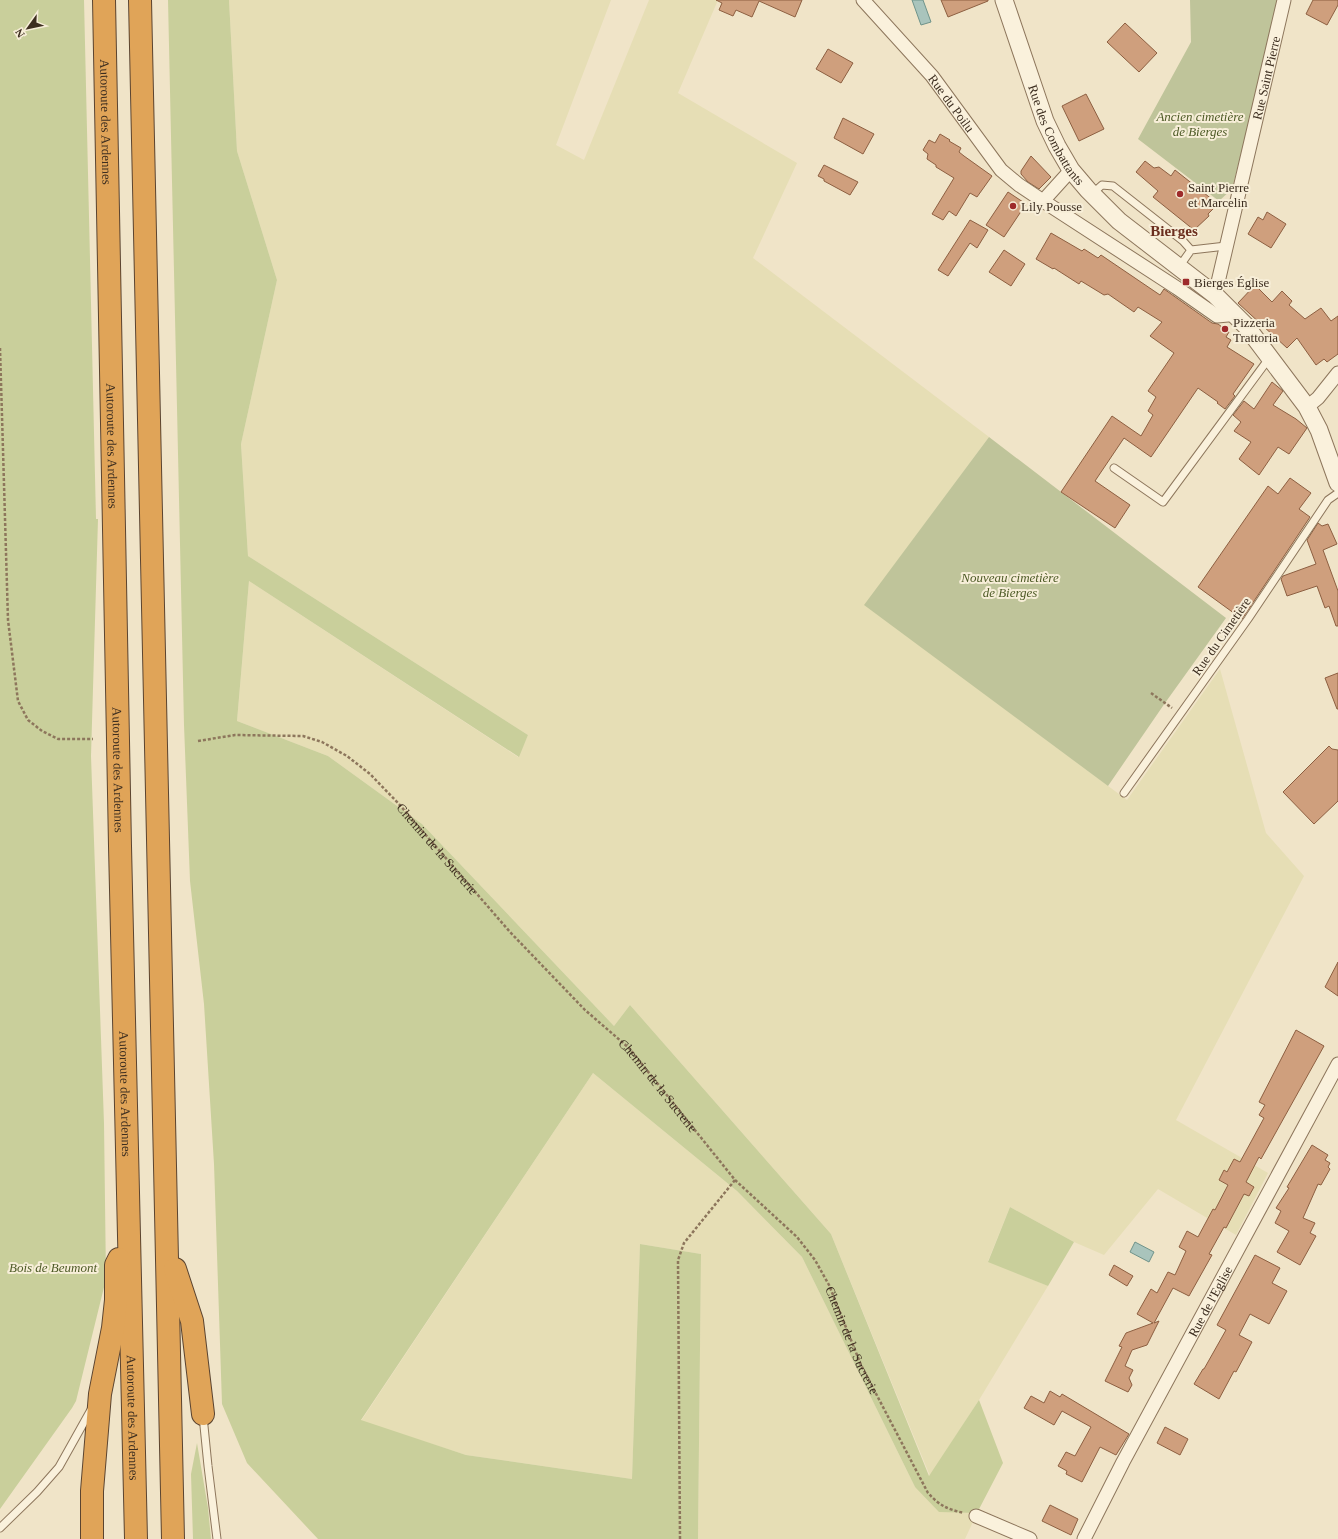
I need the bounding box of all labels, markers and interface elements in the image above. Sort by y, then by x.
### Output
north arrow [8,8,48,48]
text: N [12,27,27,40]
street label: Rue Saint Pierre [1249,35,1283,121]
street label: Autoroute des Ardennes [97,59,114,185]
street label: Rue du Poilu [925,71,978,135]
street label: Rue des Combattants [1025,83,1087,188]
park label: Ancien cimetière de Bierges [1155,109,1244,139]
place label: Saint Pierre et Marcelin [1188,180,1249,210]
marker: Saint Pierre et Marcelin [1175,189,1185,199]
place label: Lily Pousse [1021,199,1082,214]
marker: Lily Pousse [1008,201,1018,211]
district label: Bierges [1150,223,1198,239]
place label: Bierges Église [1194,275,1269,290]
marker: Bierges Église [1181,277,1191,287]
place label: Pizzeria Trattoria [1233,315,1278,345]
marker: Pizzeria Trattoria [1220,324,1230,334]
street label: Autoroute des Ardennes [103,383,121,509]
park label: Nouveau cimetière de Bierges [960,570,1059,600]
street label: Rue du Cimetière [1189,594,1254,678]
street label: Autoroute des Ardennes [109,707,127,833]
street label: Chemin de la Sucrerie [394,800,481,898]
street label: Autoroute des Ardennes [116,1031,134,1157]
street label: Chemin de la Sucrerie [616,1036,700,1135]
park label: Bois de Beumont [9,1260,97,1275]
street label: Rue de l'Eglise [1185,1263,1236,1339]
street label: Chemin de la Sucrerie [822,1284,882,1397]
street label: Autoroute des Ardennes [124,1355,142,1481]

